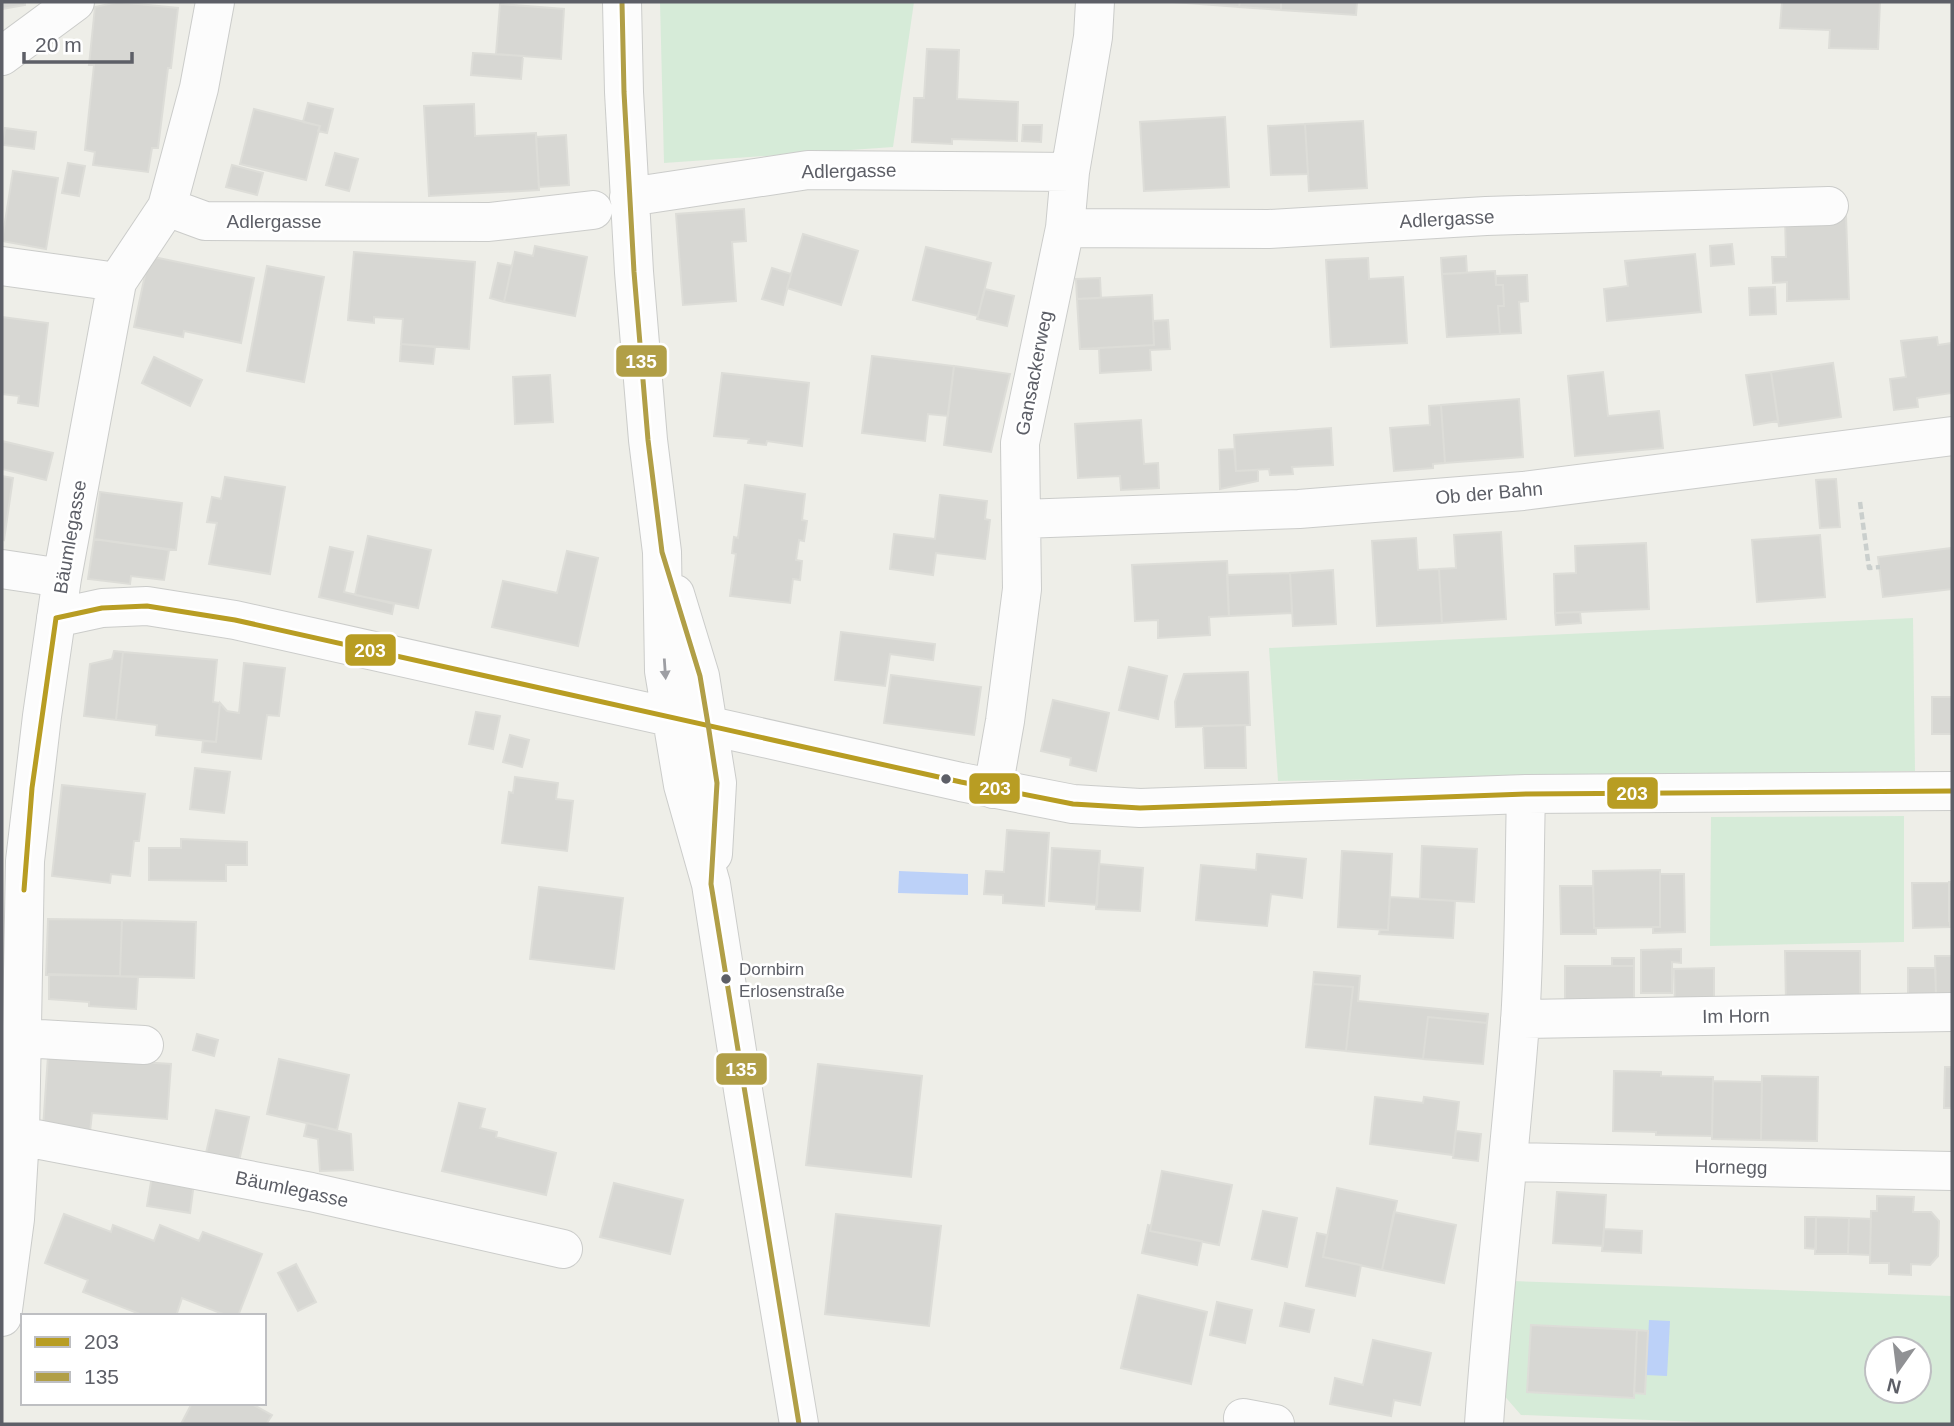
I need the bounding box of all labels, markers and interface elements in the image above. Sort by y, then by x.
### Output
scale bar [24,21,133,65]
text: 20 m [35,33,82,56]
street label: Adlergasse [801,160,897,182]
street label: Adlergasse [1399,206,1495,232]
street label: Adlergasse [226,211,322,232]
street label: Gansackerweg [1012,309,1056,437]
line badge: 135 [615,344,668,378]
text: 135 [625,351,657,372]
street label: Bäumlegasse [50,478,90,596]
street label: Ob der Bahn [1434,478,1544,508]
line badge: 203 [344,633,397,667]
text: 203 [354,640,386,661]
one-way arrow [660,658,671,680]
unlabelled marker [939,772,953,786]
line badge: 203 [968,772,1021,805]
line badge: 203 [1606,776,1659,810]
text: 203 [979,778,1011,799]
text: 203 [1616,783,1648,804]
place label: Dornbirn Erlosenstraße [739,960,845,1001]
marker: Dornbirn Erlosenstraße [719,972,733,986]
street label: Im Horn [1702,1005,1770,1027]
line badge: 135 [715,1052,768,1086]
text: 135 [725,1059,757,1080]
street label: Hornegg [1694,1156,1768,1178]
street label: Bäumlegasse [234,1167,350,1211]
legend [21,1314,266,1405]
text: 203 [84,1330,119,1353]
north arrow [1863,1335,1933,1405]
text: 135 [84,1365,119,1388]
text: N [1885,1374,1903,1398]

